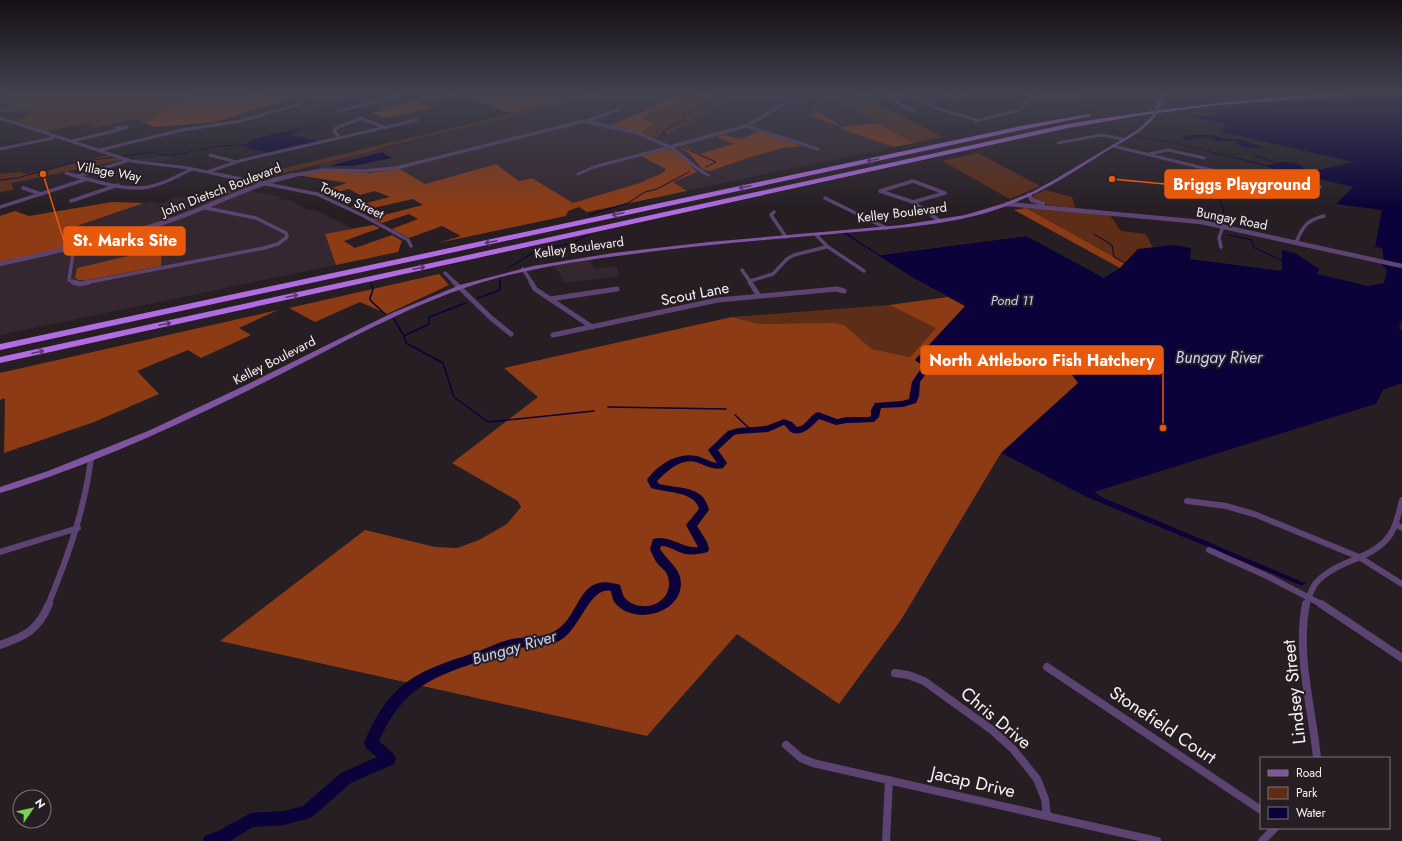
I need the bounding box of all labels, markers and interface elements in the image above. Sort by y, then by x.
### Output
street label: Village Way [75,156,143,187]
one-way arrow [866,156,879,164]
street label: John Dietsch Boulevard [157,158,284,222]
callout: Briggs Playground [1165,170,1319,198]
text: Briggs Playground [1173,173,1311,196]
street label: Towne Street [317,177,388,224]
one-way arrow [739,183,752,191]
street label: Kelley Boulevard [856,198,948,227]
street label: Bungay Road [1195,202,1269,235]
one-way arrow [612,211,625,219]
callout: St. Marks Site [64,227,185,255]
text: St. Marks Site [73,229,177,252]
street label: Kelley Boulevard [533,232,625,263]
one-way arrow [485,238,498,246]
one-way arrow [412,264,425,272]
street label: Scout Lane [659,277,731,311]
water label: Pond 11 [991,291,1034,310]
one-way arrow [285,292,298,300]
one-way arrow [158,320,171,328]
street label: Kelley Boulevard [230,331,319,389]
callout: North Attleboro Fish Hatchery [921,346,1163,374]
water label: Bungay River [1176,346,1264,369]
one-way arrow [31,348,44,356]
text: North Attleboro Fish Hatchery [929,349,1155,372]
water label: Bungay River [469,624,561,671]
street label: Lindsey Street [1276,638,1312,746]
street label: Stonefield Court [1104,680,1222,771]
street label: Chris Drive [955,681,1037,755]
legend [1260,757,1390,829]
street label: Jacap Drive [926,759,1018,804]
text: Road [1296,764,1322,782]
text: Park [1296,784,1318,802]
north arrow [12,789,52,829]
text: N [31,795,49,812]
text: Water [1296,804,1327,822]

